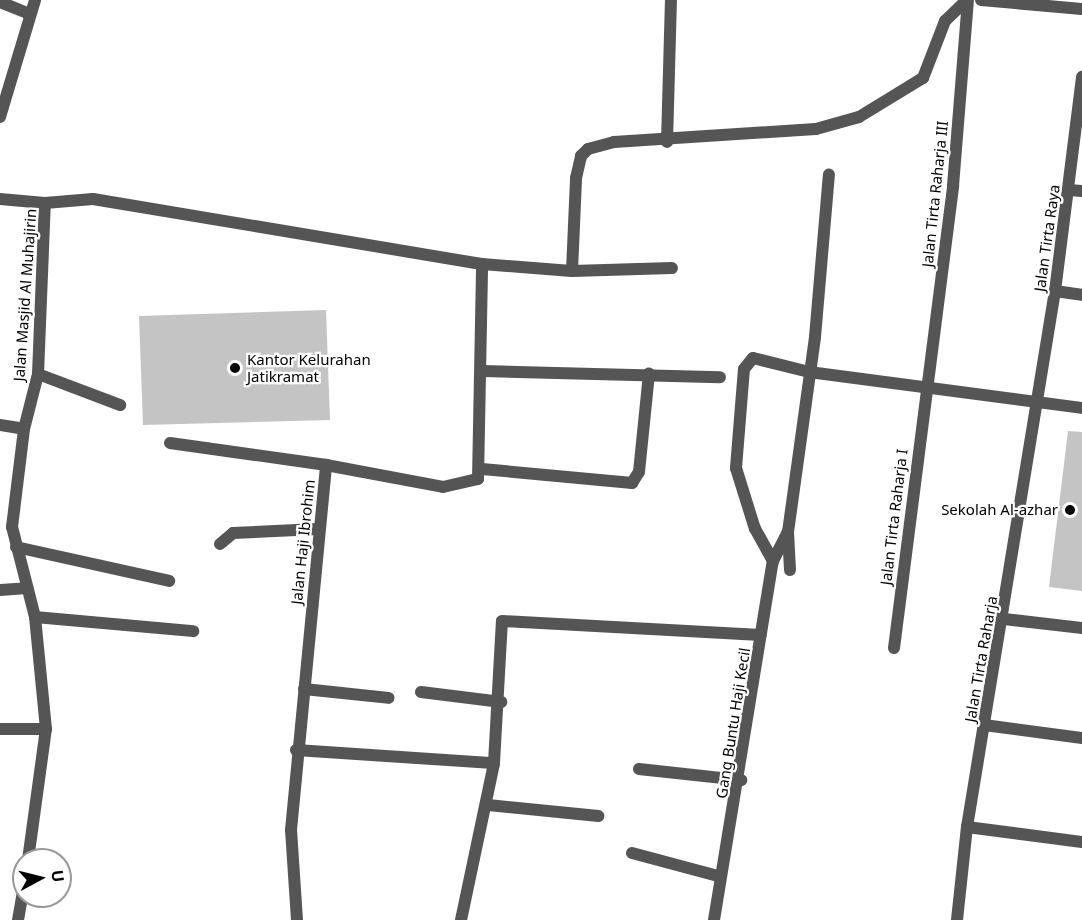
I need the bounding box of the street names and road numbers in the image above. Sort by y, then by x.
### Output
street label: Jalan Tirta Raharja III [918,120,952,268]
street label: Jalan Tirta Raya [1031,183,1063,293]
street label: Jalan Masjid Al Muhajirin [10,208,40,382]
street label: Jalan Tirta Raharja I [877,448,911,586]
street label: Jalan Haji Ibrohim [287,479,319,605]
street label: Jalan Tirta Raharja [961,594,1001,724]
street label: Gang Buntu Haji Kecil [712,646,754,800]

